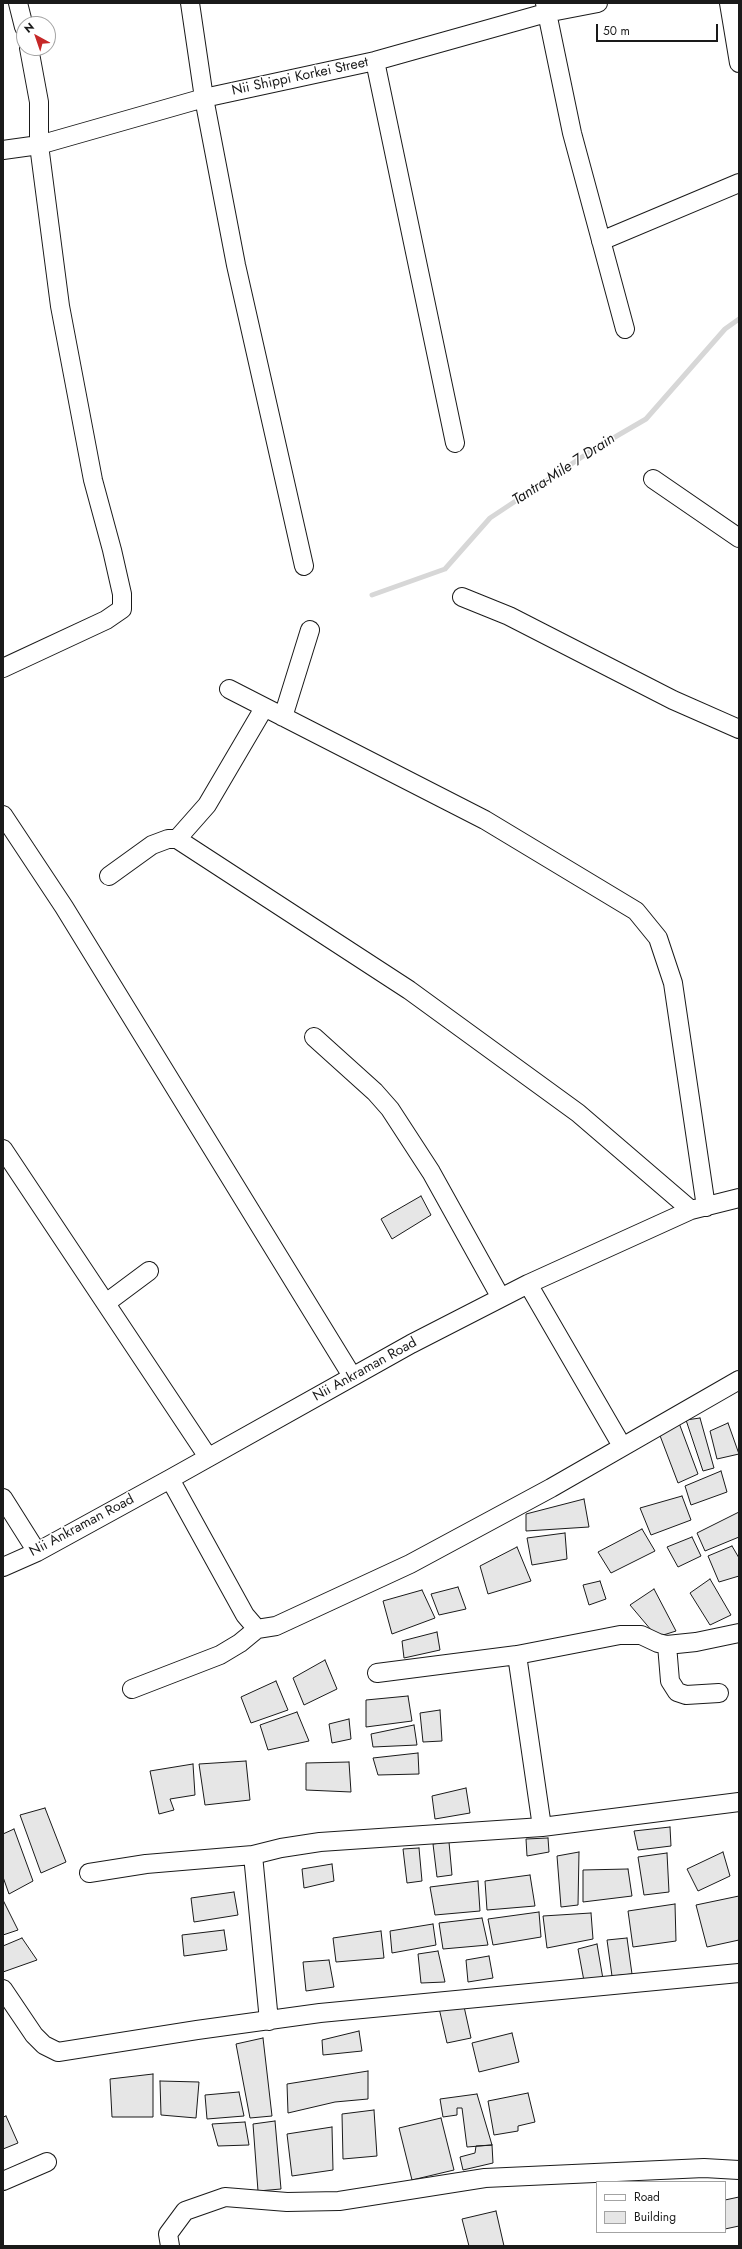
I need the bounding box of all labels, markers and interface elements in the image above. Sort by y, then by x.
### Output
north arrow [16,16,56,56]
scale bar [598,16,720,42]
text: N [20,19,37,37]
text: 50 m [603,22,630,40]
street label: Nii Shippi Korkei Street [230,54,370,100]
water label: Tantra-Mile 7 Drain [509,430,619,510]
street label: Nii Ankraman Road [310,1335,420,1405]
street label: Nii Ankraman Road [27,1491,137,1561]
legend [596,2181,726,2233]
text: Road [634,2188,660,2206]
text: Building [634,2208,676,2226]

